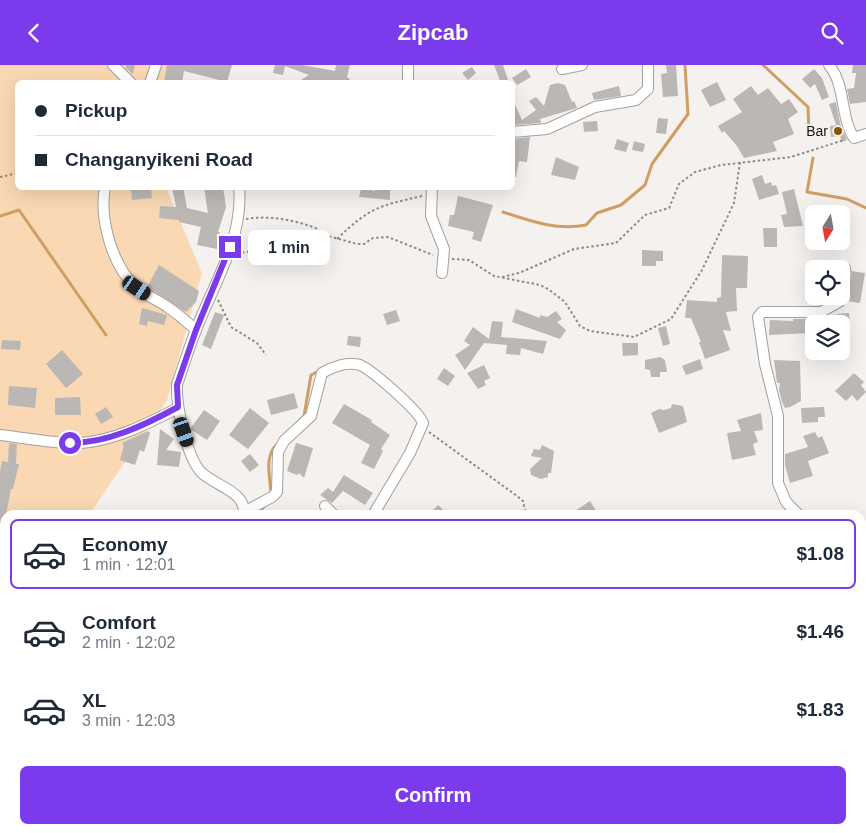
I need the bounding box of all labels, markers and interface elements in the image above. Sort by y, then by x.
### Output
icon: back [20,19,48,47]
icon: search [818,19,846,47]
text: Zipcab [398,20,468,45]
text: Pickup [65,100,127,121]
place label: Bar [806,123,828,139]
marker: Bar [832,125,844,137]
text: Changanyikeni Road [65,149,253,170]
north arrow [805,205,850,250]
map controls [805,205,850,360]
callout: 1 min [248,229,330,265]
route end [219,236,241,258]
text: 1 min [268,239,310,256]
button: locate [805,260,850,305]
car [120,273,153,303]
button: layers [805,315,850,360]
car [172,415,195,449]
route start [59,432,81,454]
icon: car [22,532,67,577]
text: Economy [82,534,168,555]
text: $1.08 [796,543,844,564]
text: 1 min · 12:01 [82,556,175,573]
icon: car [22,610,67,655]
text: Comfort [82,612,156,633]
text: $1.46 [796,621,844,642]
text: 2 min · 12:02 [82,634,175,651]
icon: car [22,688,67,733]
text: XL [82,690,106,711]
text: $1.83 [796,699,844,720]
text: 3 min · 12:03 [82,712,175,729]
button: Confirm [20,766,846,824]

